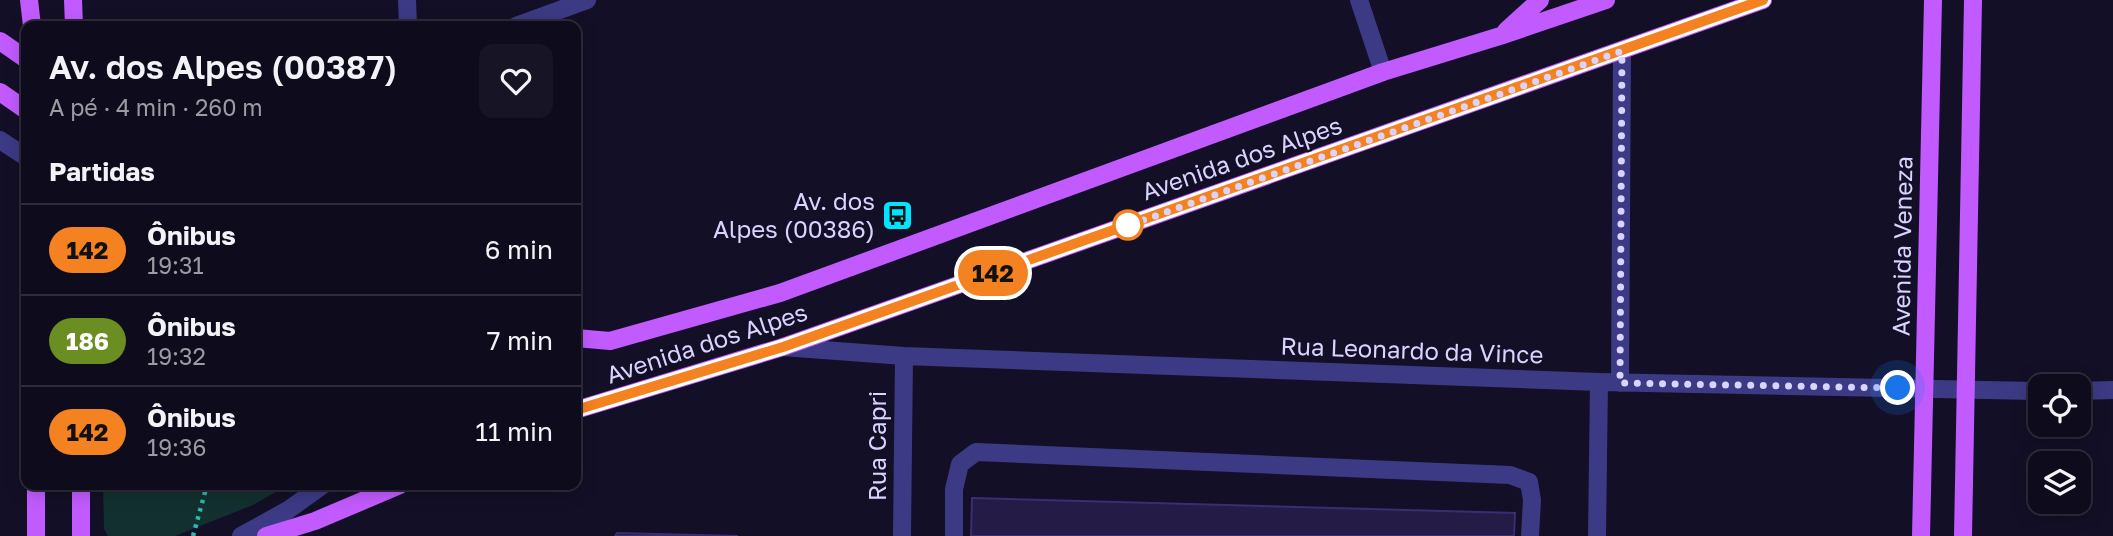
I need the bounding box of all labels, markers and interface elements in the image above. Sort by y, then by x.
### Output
button: heart [479,44,553,118]
text: Av. dos Alpes (00387) [49,47,397,86]
text: A pé · 4 min · 260 m [49,93,263,121]
street label: Avenida dos Alpes [1138,110,1345,205]
text: Partidas [49,156,155,187]
street label: Avenida Veneza [1885,156,1918,336]
place label: Av. dos Alpes (00386) [713,186,875,243]
bus stop icon: Av. dos Alpes (00386) [881,199,915,233]
unlabelled marker [1113,210,1143,240]
text: Ônibus [147,220,236,251]
text: 6 min [485,234,553,265]
text: 142 [67,235,109,264]
line badge: 142 [953,250,1033,296]
text: 19:31 [147,251,204,279]
text: 142 [972,258,1014,287]
street label: Avenida dos Alpes [602,296,811,389]
text: Ônibus [147,311,236,342]
text: 7 min [487,325,553,356]
text: 186 [66,326,109,355]
street label: Rua Leonardo da Vince [1280,330,1544,369]
text: 19:32 [147,342,206,370]
your location [1880,370,1915,405]
map controls [2028,374,2091,514]
button: locate [2028,374,2091,437]
street label: Rua Capri [862,391,891,501]
text: Ônibus [147,402,236,433]
text: 11 min [475,416,553,447]
text: 142 [67,417,109,446]
text: 19:36 [147,433,206,461]
button: layers [2028,451,2091,514]

